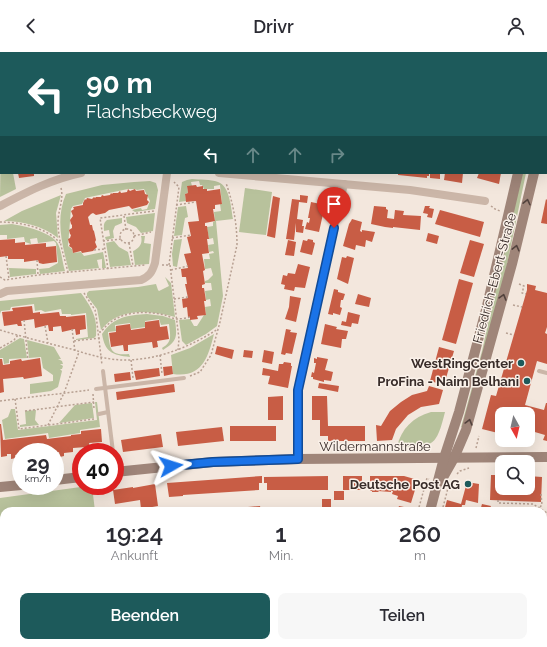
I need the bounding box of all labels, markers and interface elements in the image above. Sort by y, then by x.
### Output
icon: back [20,15,42,37]
icon: person [505,15,527,37]
text: Drivr [253,16,294,37]
text: 90 m [86,67,152,100]
icon: left [20,68,72,120]
text: Flachsbeckweg [86,101,217,122]
icon: left [200,144,222,166]
icon: ahead [242,144,264,166]
icon: ahead [284,144,306,166]
icon: right [326,144,348,166]
pin [317,187,351,228]
icon: arrive [323,193,345,215]
one-way arrow [523,199,531,205]
street label: Friedrich-Ebert-Straße [470,211,519,345]
one-way arrow [512,245,520,251]
one-way arrow [499,293,507,300]
place label: WestRingCenter [411,356,513,371]
marker: WestRingCenter [516,358,526,368]
place label: ProFina - Naim Belhani [377,374,519,389]
marker: ProFina - Naim Belhani [522,376,532,386]
north arrow [495,407,535,447]
map controls [495,407,535,495]
one-way arrow [464,419,472,425]
street label: Wildermannstraße [319,439,431,454]
speed limit sign: 40 [72,443,124,495]
position arrow [150,445,192,487]
text: 29 [26,452,50,476]
button: search [495,455,535,495]
text: km/h [25,473,51,484]
place label: Deutsche Post AG [350,477,460,492]
marker: Deutsche Post AG [463,479,473,489]
text: 19:24 [106,519,163,548]
text: 1 [275,519,287,548]
text: 260 [399,519,441,548]
text: Ankunft [111,548,158,563]
text: Min. [269,548,293,563]
text: m [414,548,426,563]
button: Beenden [20,593,270,639]
button: Teilen [278,593,527,639]

